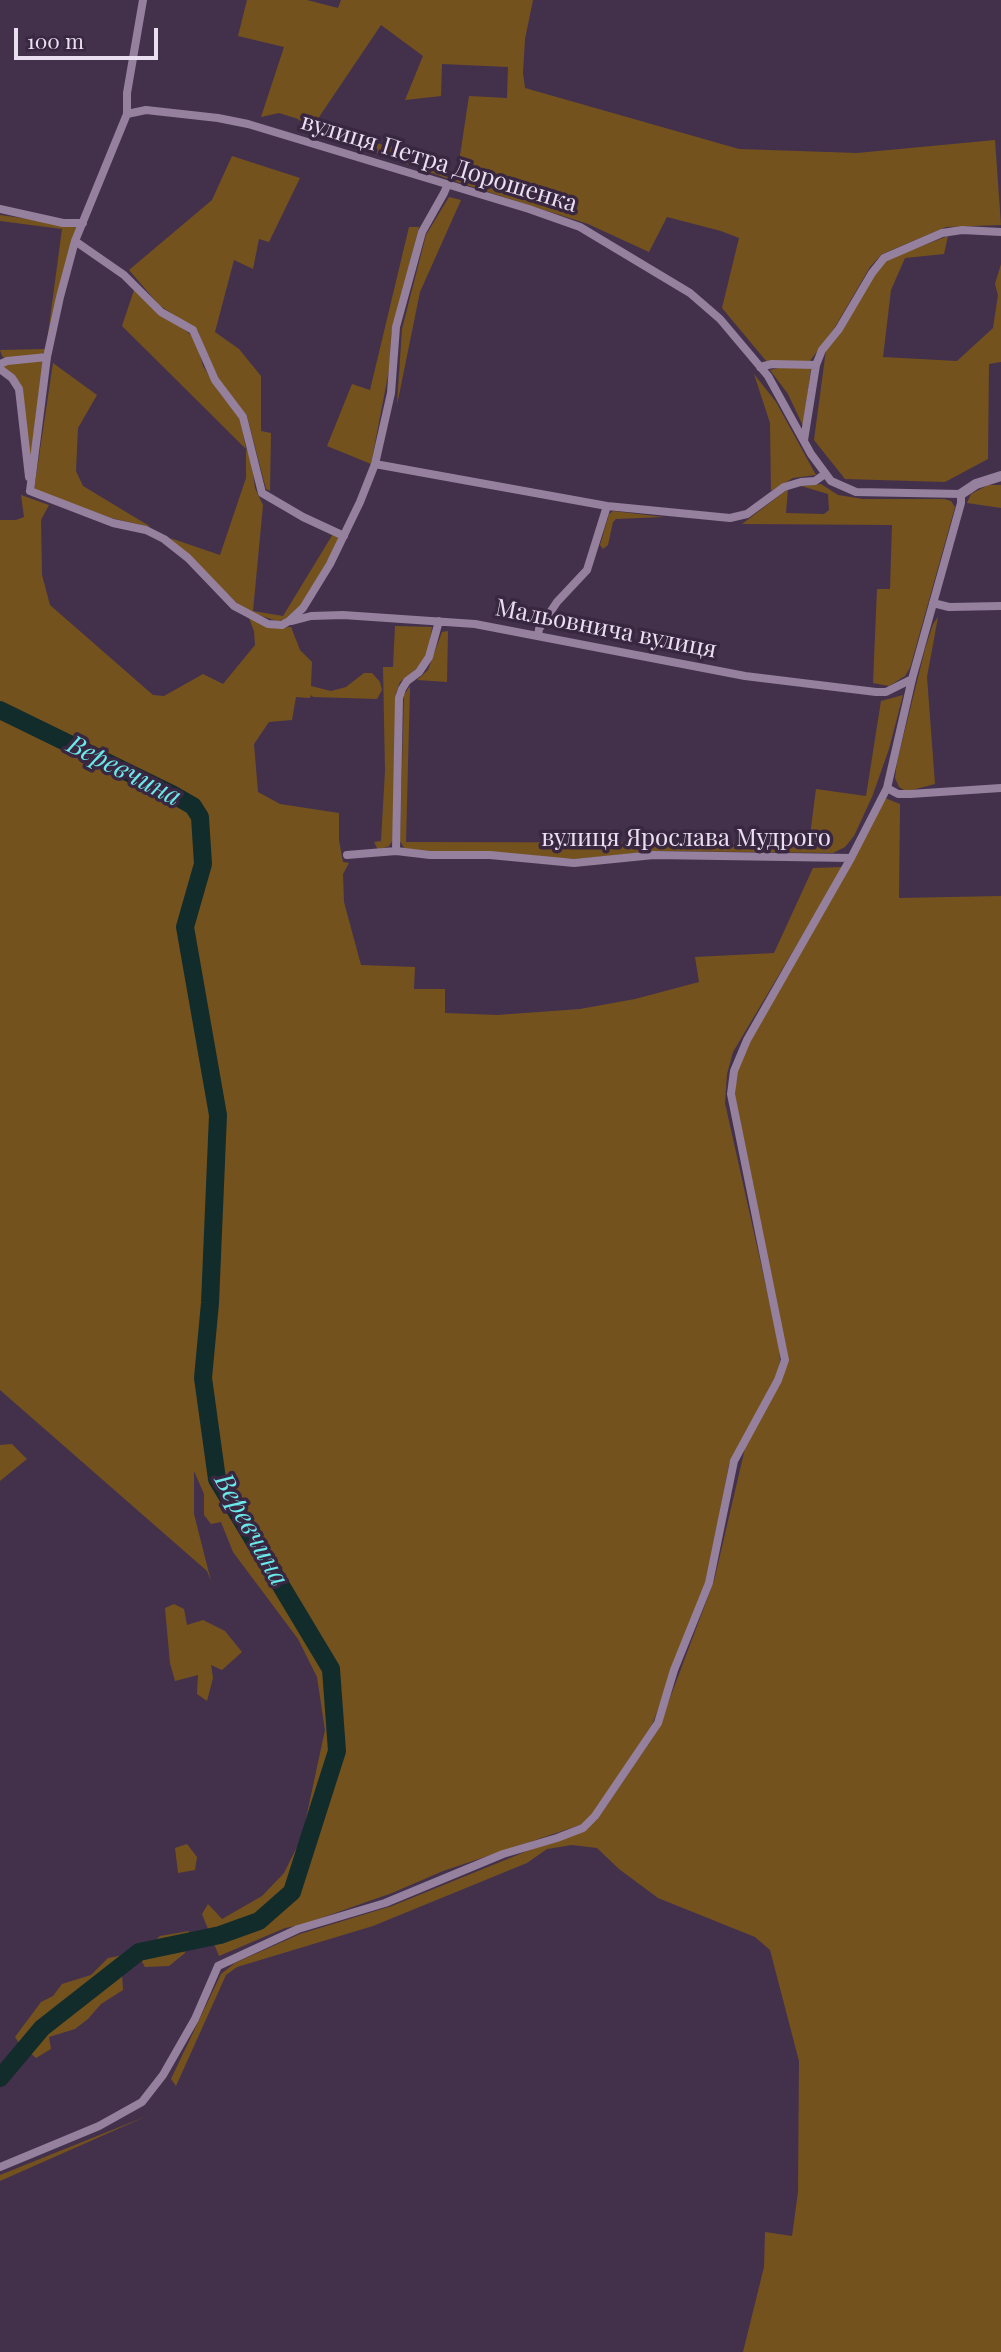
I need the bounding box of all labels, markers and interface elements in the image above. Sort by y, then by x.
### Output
scale bar [18,14,161,58]
text: 100 m [27,26,84,54]
street label: вулиця Петра Дорошенка [297,107,581,219]
street label: Мальовнича вулиця [493,593,719,665]
water label: Веревчина [62,729,186,813]
street label: вулиця Ярослава Мудрого [541,825,831,853]
water label: Веревчина [207,1468,295,1592]

